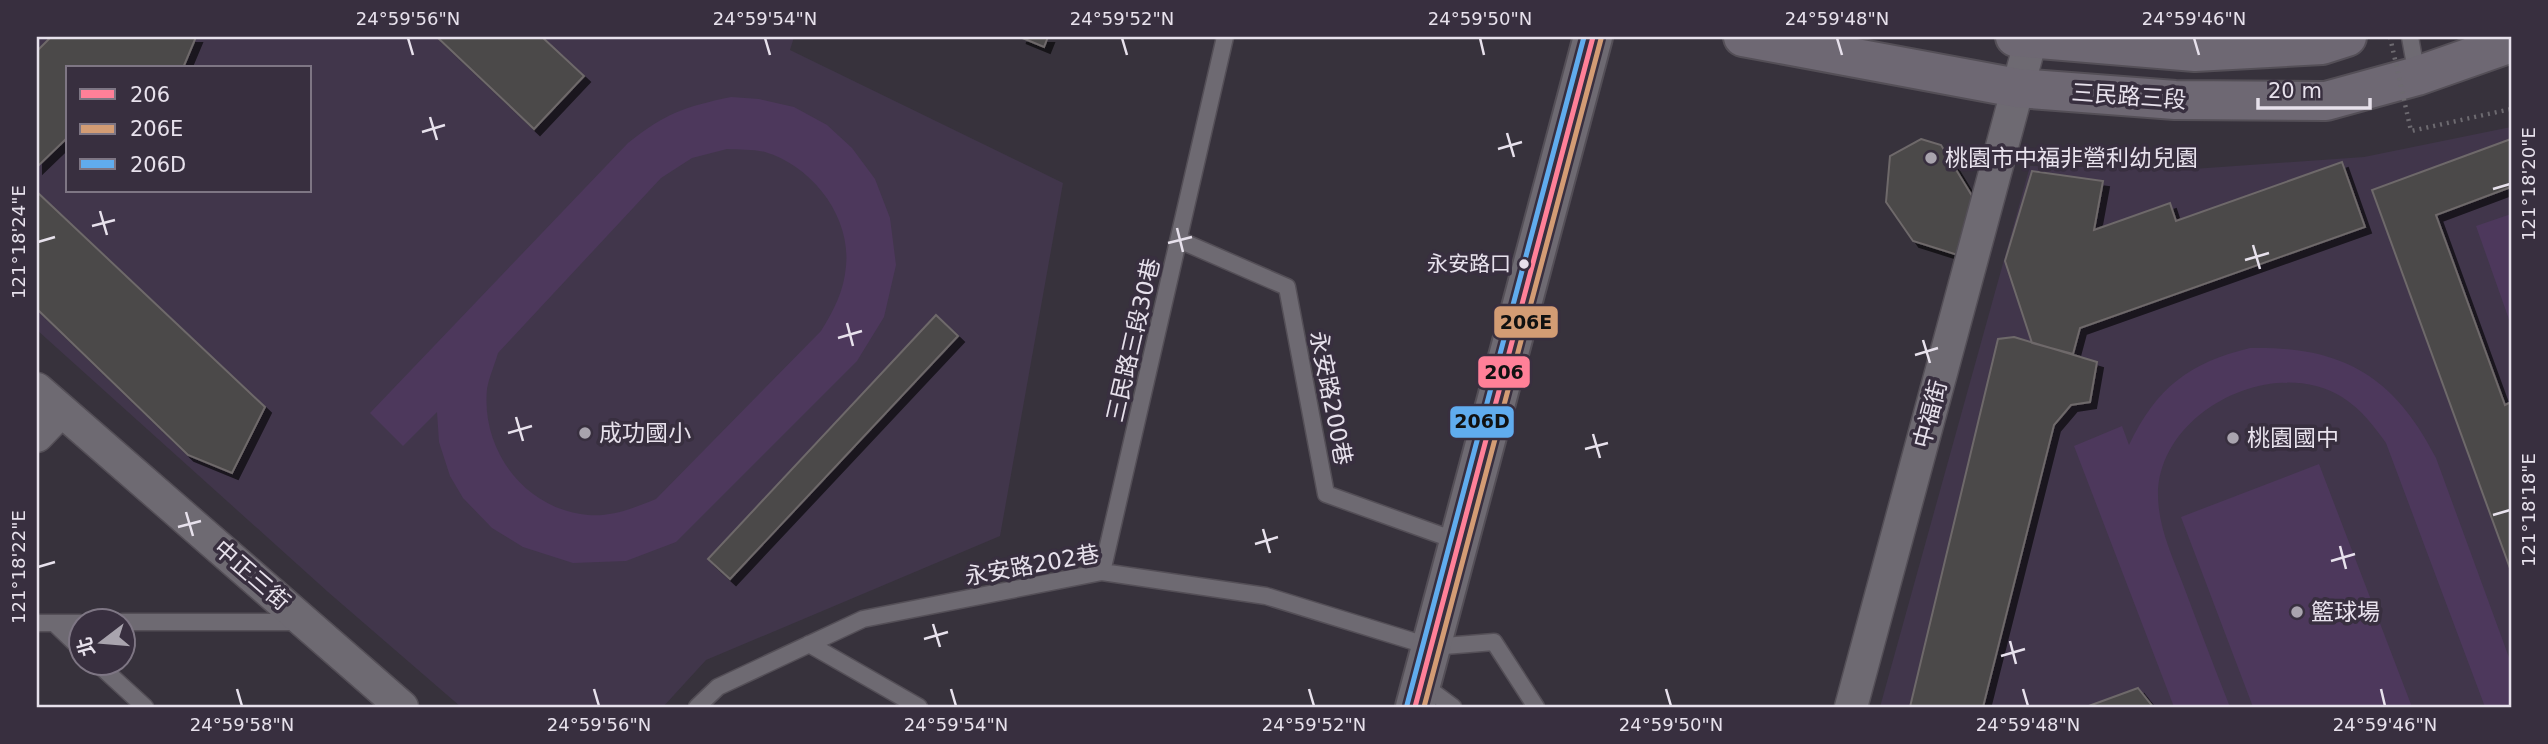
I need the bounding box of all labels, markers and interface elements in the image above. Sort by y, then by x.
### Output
text: 24°59'56"N [356,8,460,29]
text: 24°59'54"N [713,8,817,29]
text: 24°59'52"N [1070,8,1174,29]
text: 24°59'50"N [1428,8,1532,29]
text: 24°59'48"N [1785,8,1889,29]
text: 24°59'46"N [2142,8,2246,29]
legend [66,66,312,192]
scale bar [2258,66,2370,110]
street label: 三民路三段 [2071,79,2187,113]
text: 20 m [2268,79,2322,103]
text: 206 [130,83,170,107]
text: 206E [130,117,183,141]
text: 121°18'20"E [2518,127,2539,241]
place label: 桃園市中福非營利幼兒園 [1945,145,2198,171]
marker: 桃園市中福非營利幼兒園 [1923,150,1939,166]
text: 206D [130,153,186,177]
text: 121°18'24"E [8,185,29,299]
place label: 永安路口 [1427,252,1511,276]
street label: 三民路三段30巷 [1102,256,1164,424]
marker: 永安路口 [1517,257,1531,271]
line badge: 206E [1493,305,1559,339]
text: 206E [1500,311,1552,333]
street label: 永安路200巷 [1305,329,1357,467]
line badge: 206 [1477,355,1531,389]
text: 206 [1484,361,1524,383]
street label: 中福街 [1909,377,1951,451]
line badge: 206D [1449,405,1515,439]
text: 206D [1454,410,1510,432]
place label: 成功國小 [599,420,691,446]
marker: 成功國小 [577,425,593,441]
place label: 桃園國中 [2247,425,2339,451]
marker: 桃園國中 [2225,430,2241,446]
text: 121°18'18"E [2518,453,2539,567]
text: 121°18'22"E [8,510,29,624]
street label: 中正三街 [209,535,295,615]
street label: 永安路202巷 [963,540,1101,590]
place label: 籃球場 [2311,599,2380,625]
marker: 籃球場 [2289,604,2305,620]
north arrow [66,608,136,678]
text: 北 [72,635,99,659]
text: 24°59'58"N [190,714,294,735]
text: 24°59'56"N [547,714,651,735]
text: 24°59'54"N [904,714,1008,735]
text: 24°59'52"N [1262,714,1366,735]
text: 24°59'50"N [1619,714,1723,735]
text: 24°59'48"N [1976,714,2080,735]
text: 24°59'46"N [2333,714,2437,735]

